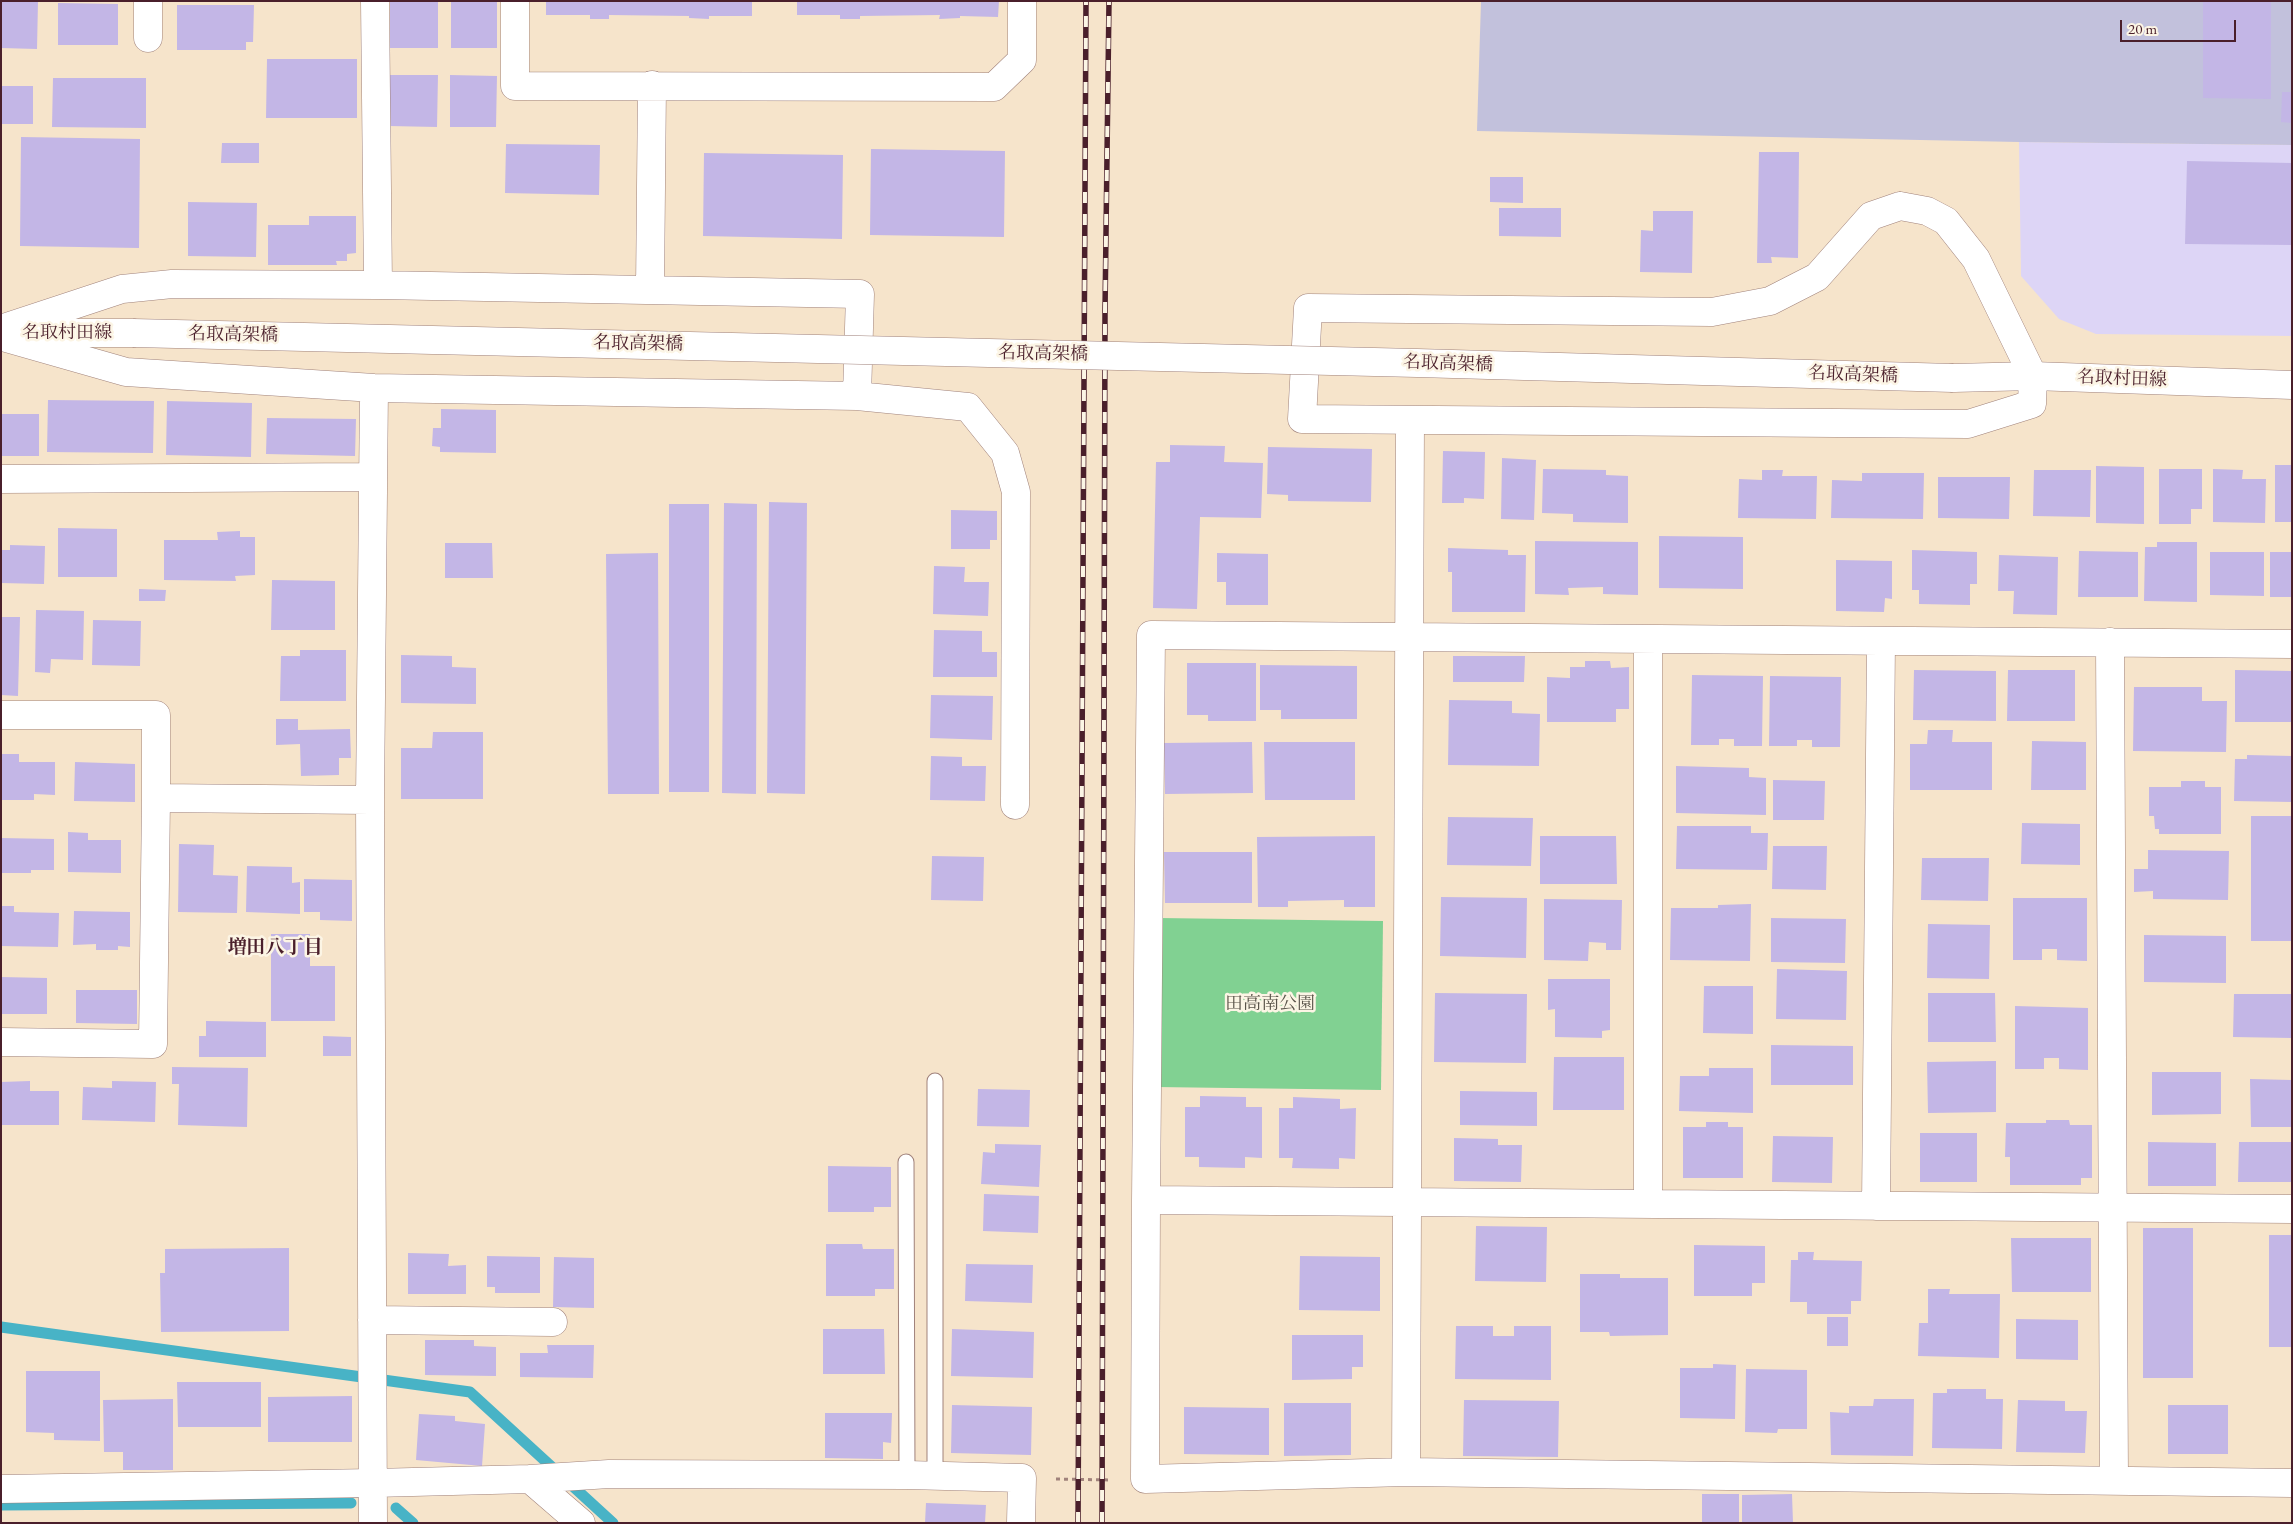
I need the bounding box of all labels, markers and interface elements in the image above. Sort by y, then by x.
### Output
scale bar [2123,10,2239,42]
text: 20 m [2128,19,2157,38]
street label: 名取村田線 [22,322,112,344]
street label: 名取高架橋 [188,323,278,347]
street label: 名取高架橋 [593,332,683,356]
street label: 名取高架橋 [998,342,1088,366]
street label: 名取高架橋 [1403,352,1493,376]
street label: 名取高架橋 [1808,363,1898,387]
street label: 名取村田線 [2077,367,2167,391]
district label: 増田八丁目 [228,937,322,959]
park label: 田高南公園 [1225,993,1315,1015]

